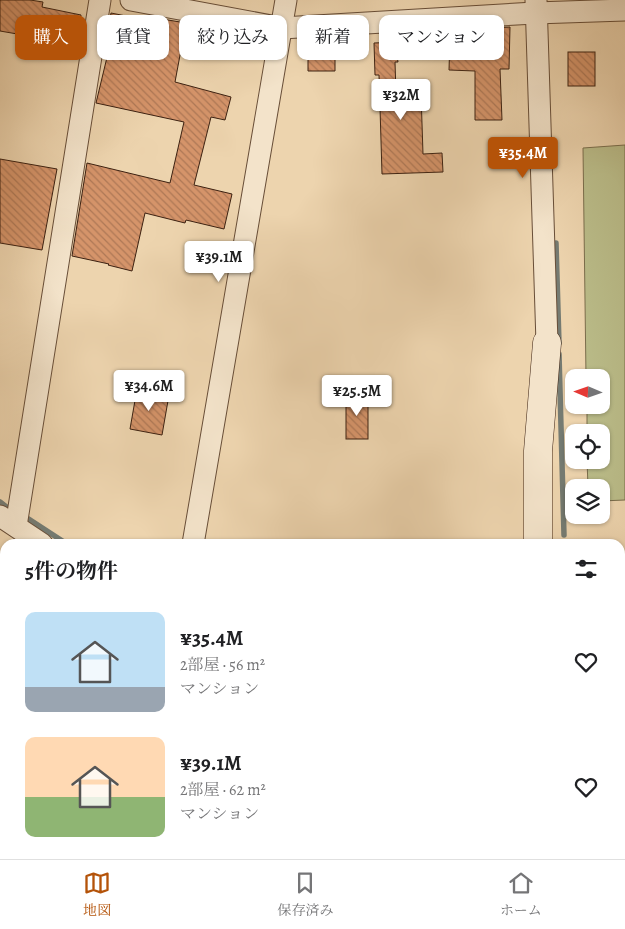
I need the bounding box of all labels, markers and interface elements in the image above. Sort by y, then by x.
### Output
chip: 購入 [15,15,87,60]
chip: 賃貸 [97,15,169,60]
chip: 絞り込み [179,15,287,60]
chip: 新着 [297,15,369,60]
chip: マンション [379,15,504,60]
pin: ¥32M [371,78,431,121]
text: ¥32M [382,84,420,106]
pin: ¥35.4M [482,136,564,179]
text: ¥35.4M [499,142,547,164]
pin: ¥39.1M [178,240,260,283]
text: ¥39.1M [195,246,243,268]
north arrow [565,369,610,414]
map controls [565,369,610,524]
pin: ¥34.6M [108,370,190,412]
pin: ¥25.5M [316,374,398,417]
text: ¥34.6M [125,375,173,397]
text: ¥25.5M [333,380,381,402]
button: locate [565,424,610,469]
button: layers [565,479,610,524]
icon: filters [572,555,600,583]
text: 5件の物件 [25,557,118,585]
text: ¥35.4M [180,624,243,652]
icon: home [65,632,125,692]
icon: heart [572,648,600,676]
text: 2部屋 · 56 m² [180,654,265,676]
text: マンション [180,678,259,700]
text: ¥39.1M [180,749,242,777]
icon: home [65,757,125,817]
icon: heart [572,773,600,801]
text: 2部屋 · 62 m² [180,779,266,801]
text: マンション [180,803,259,825]
tab: 地図 [83,869,111,920]
tab: 保存済み [277,869,333,920]
tab: ホーム [500,869,542,920]

